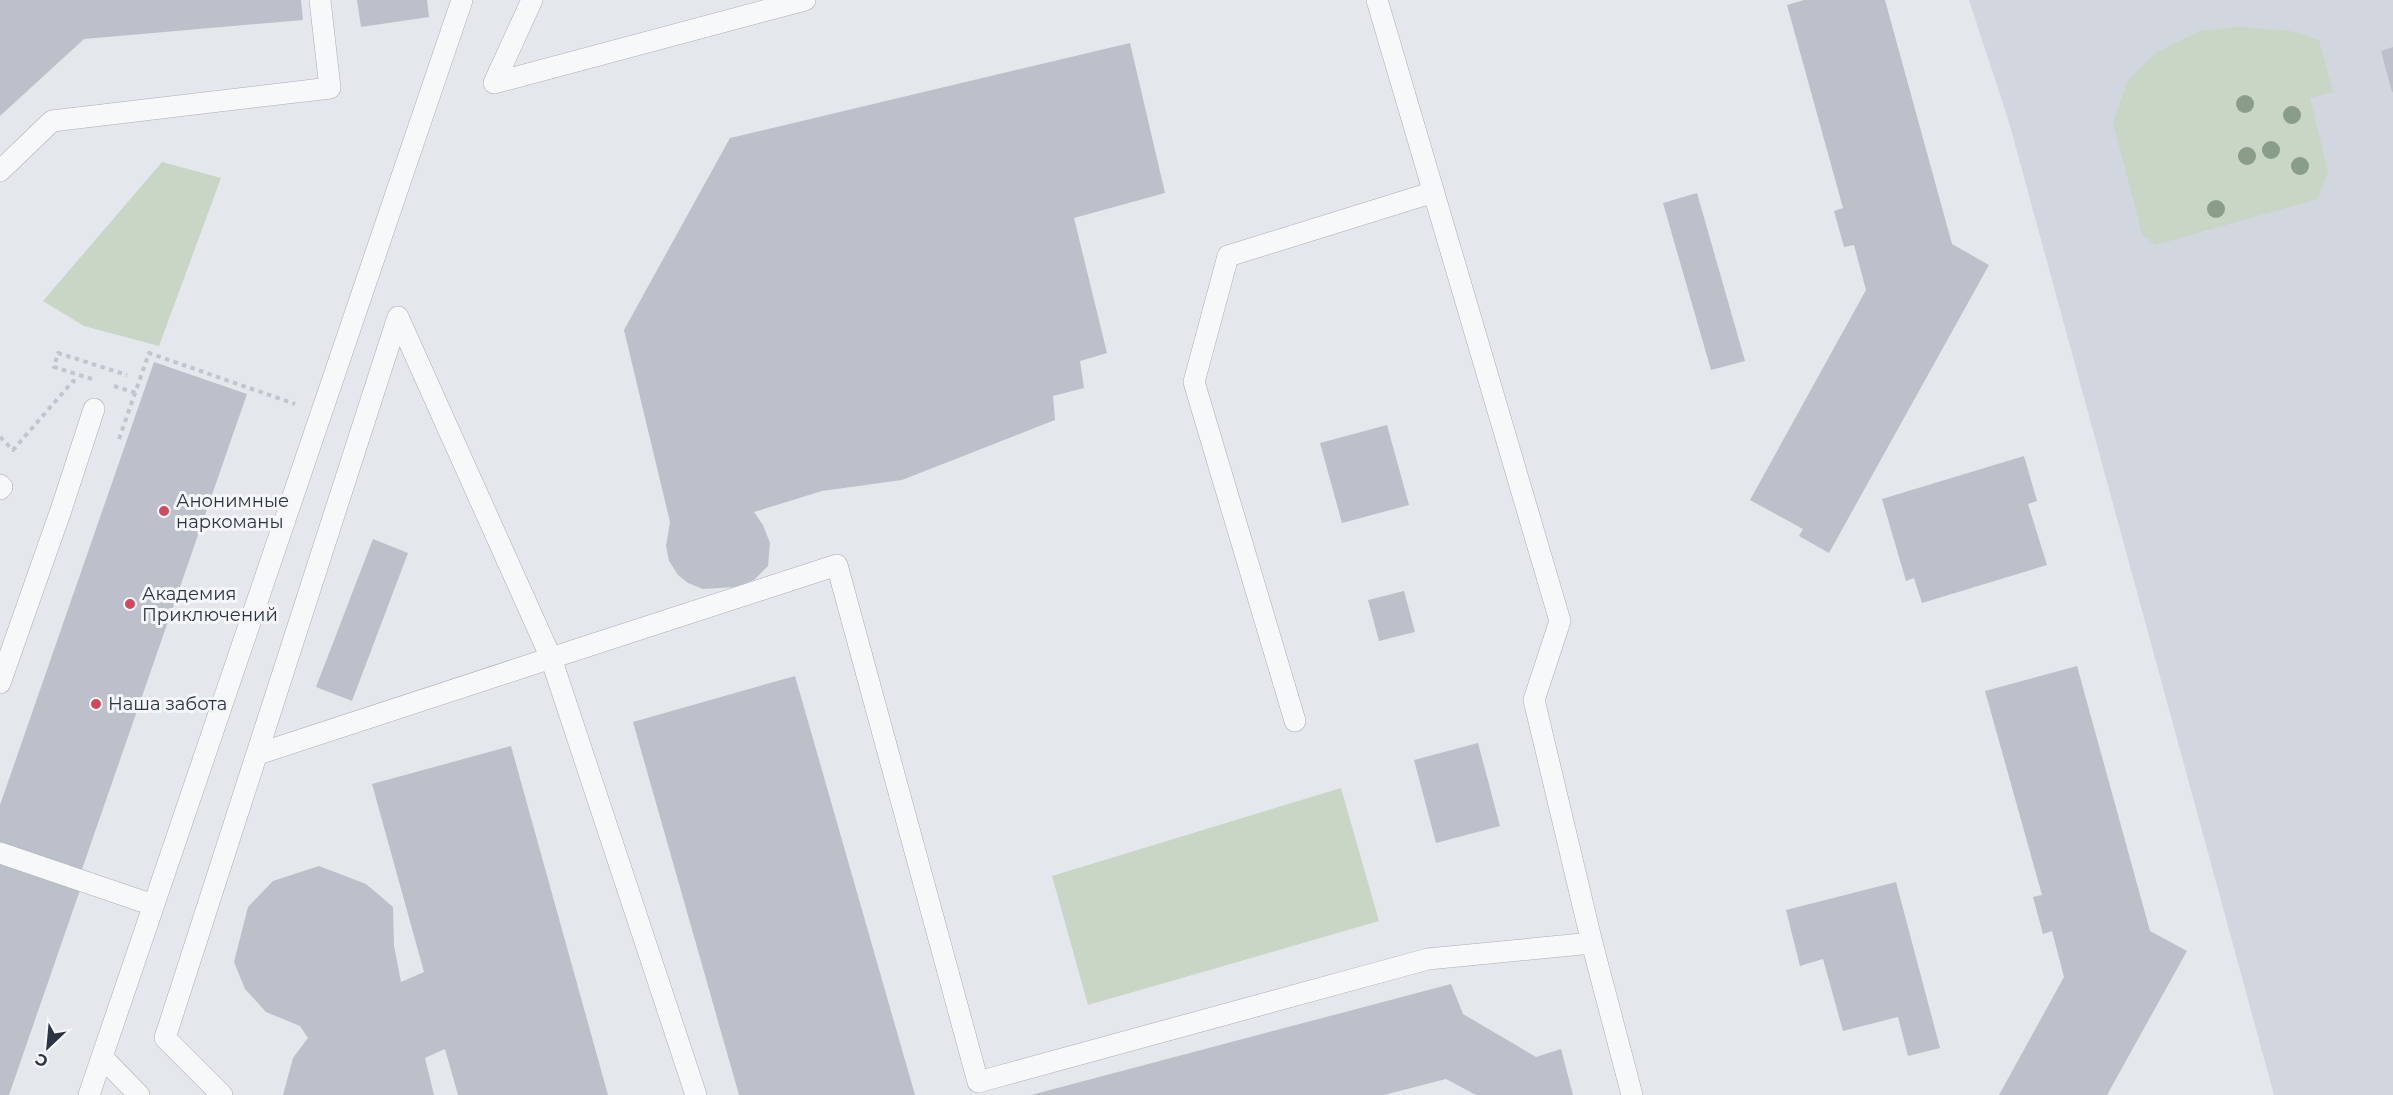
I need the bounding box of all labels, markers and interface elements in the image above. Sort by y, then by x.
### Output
place label: Анонимные наркоманы [176,490,289,533]
marker: Анонимные наркоманы [157,504,171,518]
place label: Академия Приключений [142,583,278,626]
marker: Академия Приключений [123,597,137,611]
place label: Наша забота [108,693,227,715]
marker: Наша забота [89,697,103,711]
north arrow [18,1017,78,1077]
text: С [32,1049,51,1071]

